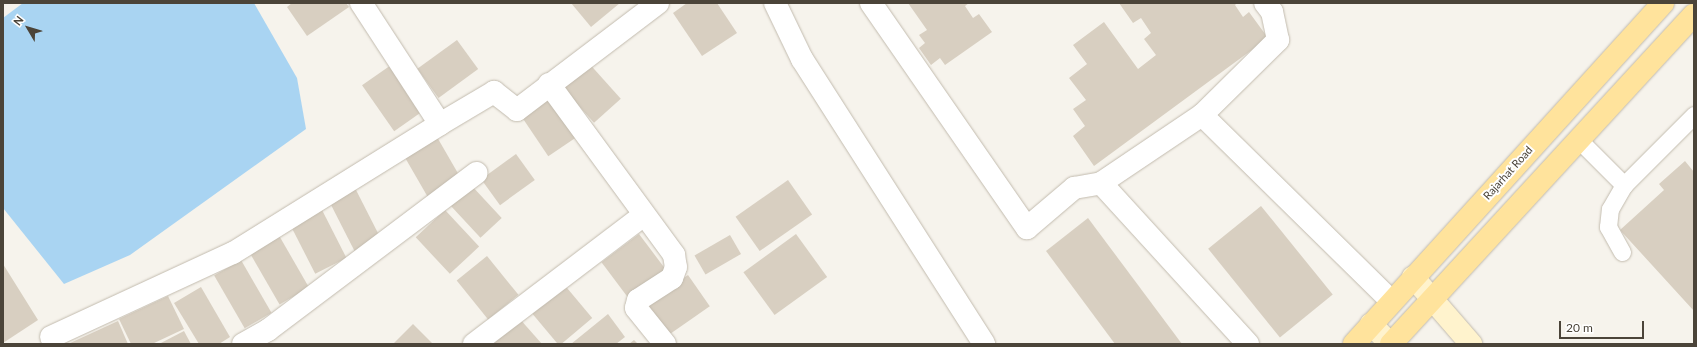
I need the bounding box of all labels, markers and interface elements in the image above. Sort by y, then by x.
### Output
north arrow [8,8,48,48]
text: N [10,13,26,28]
street label: Rajarhat Road [1481,144,1535,202]
scale bar [1561,313,1646,339]
text: 20 m [1566,320,1593,335]

